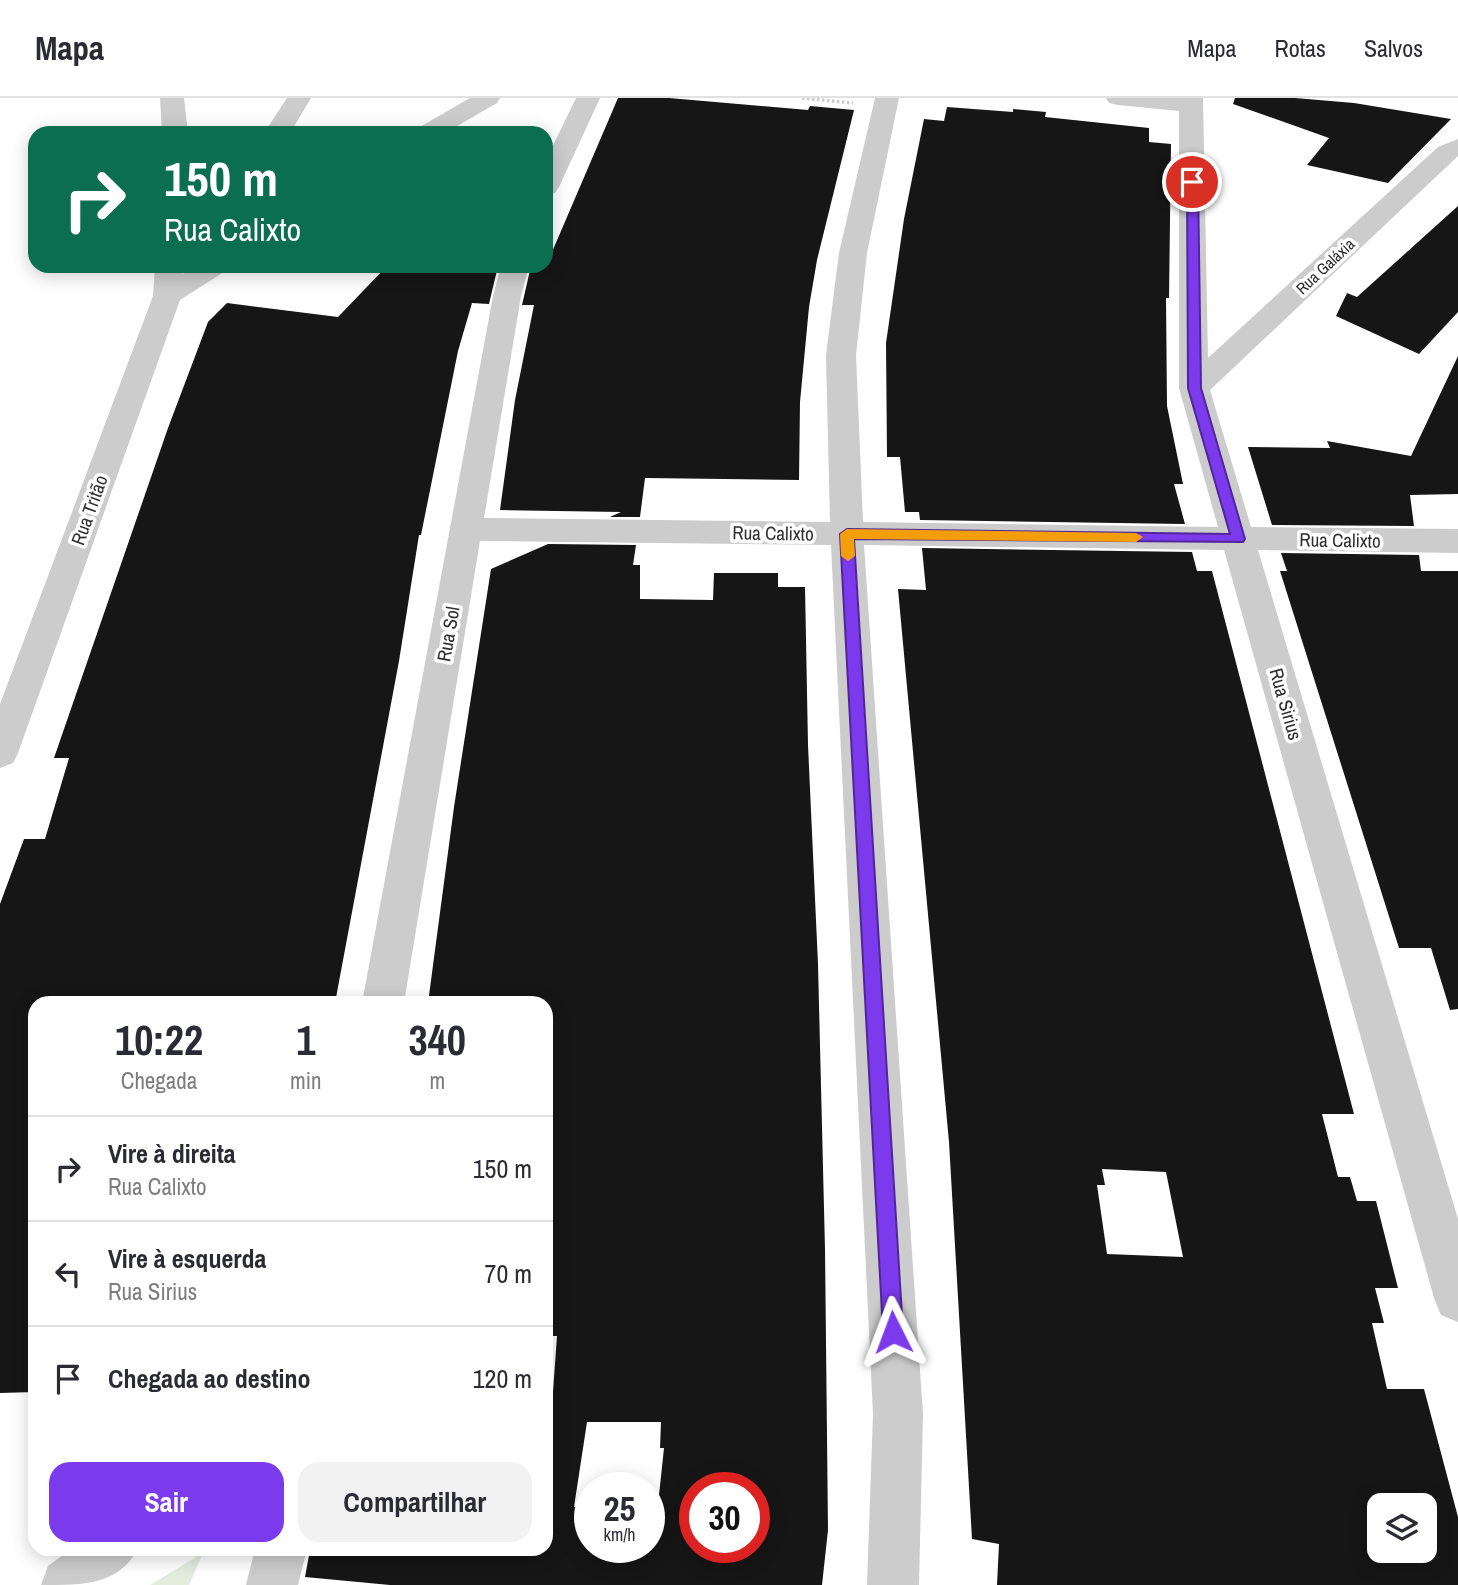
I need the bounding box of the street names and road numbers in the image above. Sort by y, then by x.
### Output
street label: Rua Galáxia [1291,233,1360,299]
street label: Rua Tritão [64,471,114,549]
street label: Rua Calixto [732,519,814,547]
street label: Rua Calixto [1299,526,1381,554]
street label: Rua Sol [430,604,466,664]
street label: Rua Sirius [1263,665,1309,743]

